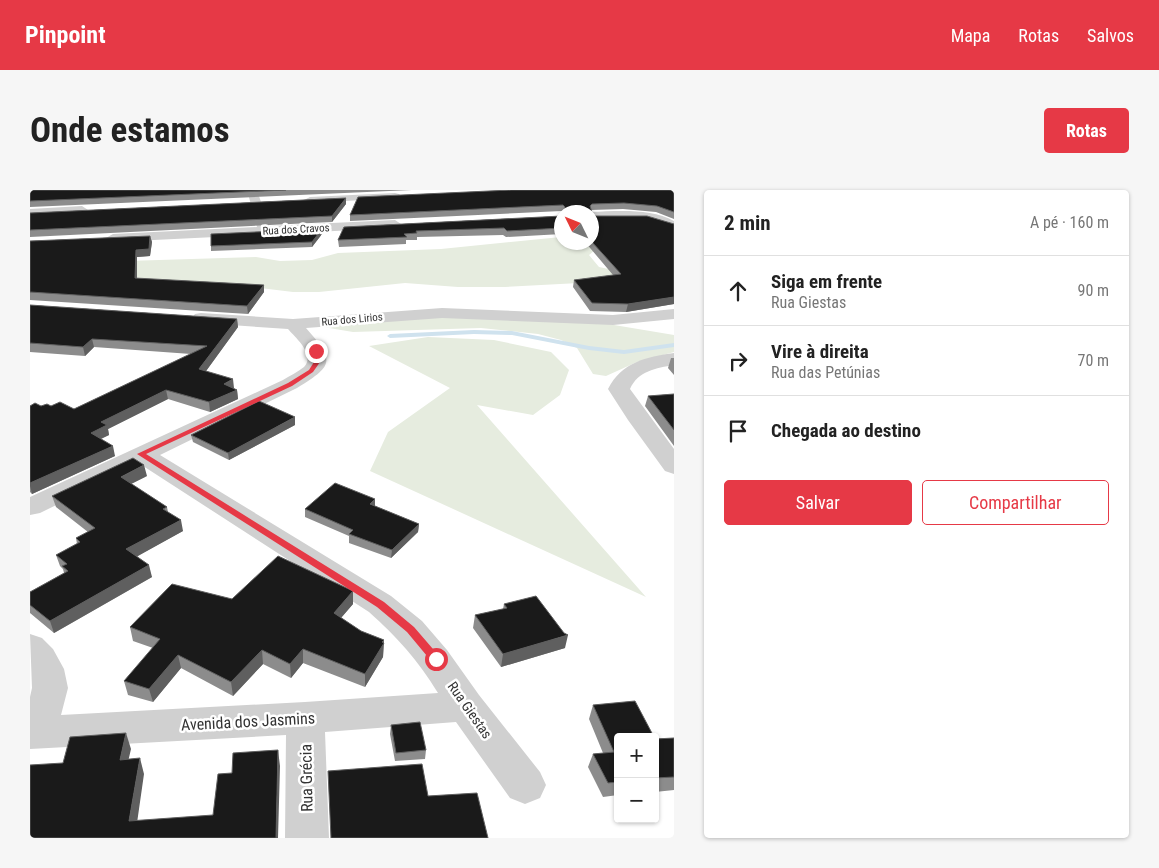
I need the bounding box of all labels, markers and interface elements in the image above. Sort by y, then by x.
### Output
text: Pinpoint [25,21,106,49]
text: Mapa [951,25,990,46]
text: Rotas [1018,25,1059,46]
text: Salvos [1087,25,1134,46]
button: Rotas [1044,108,1129,153]
text: Onde estamos [30,110,230,151]
north arrow [554,205,599,250]
text: 2 min [724,211,771,235]
text: A pé · 160 m [1030,213,1109,232]
street label: Rua dos Cravos [262,221,330,238]
text: Siga em frente [771,270,882,293]
icon: ahead [724,277,752,305]
text: 90 m [1077,281,1109,300]
text: Rua Giestas [771,293,846,312]
street label: Rua dos Lirios [321,310,383,329]
route end [305,340,328,363]
text: Vire à direita [771,340,869,363]
icon: right [724,347,752,375]
text: 70 m [1077,351,1109,370]
text: Rua das Petúnias [771,363,880,382]
icon: arrive [724,417,752,445]
text: Chegada ao destino [771,419,921,442]
button: Salvar [724,480,912,525]
button: Compartilhar [922,480,1109,525]
route start [425,648,448,671]
street label: Rua Giestas [445,678,495,742]
street label: Avenida dos Jasmins [181,709,316,734]
map controls [614,733,659,823]
button: + [614,733,659,778]
street label: Rua Grécia [296,744,317,812]
button: − [614,778,659,823]

